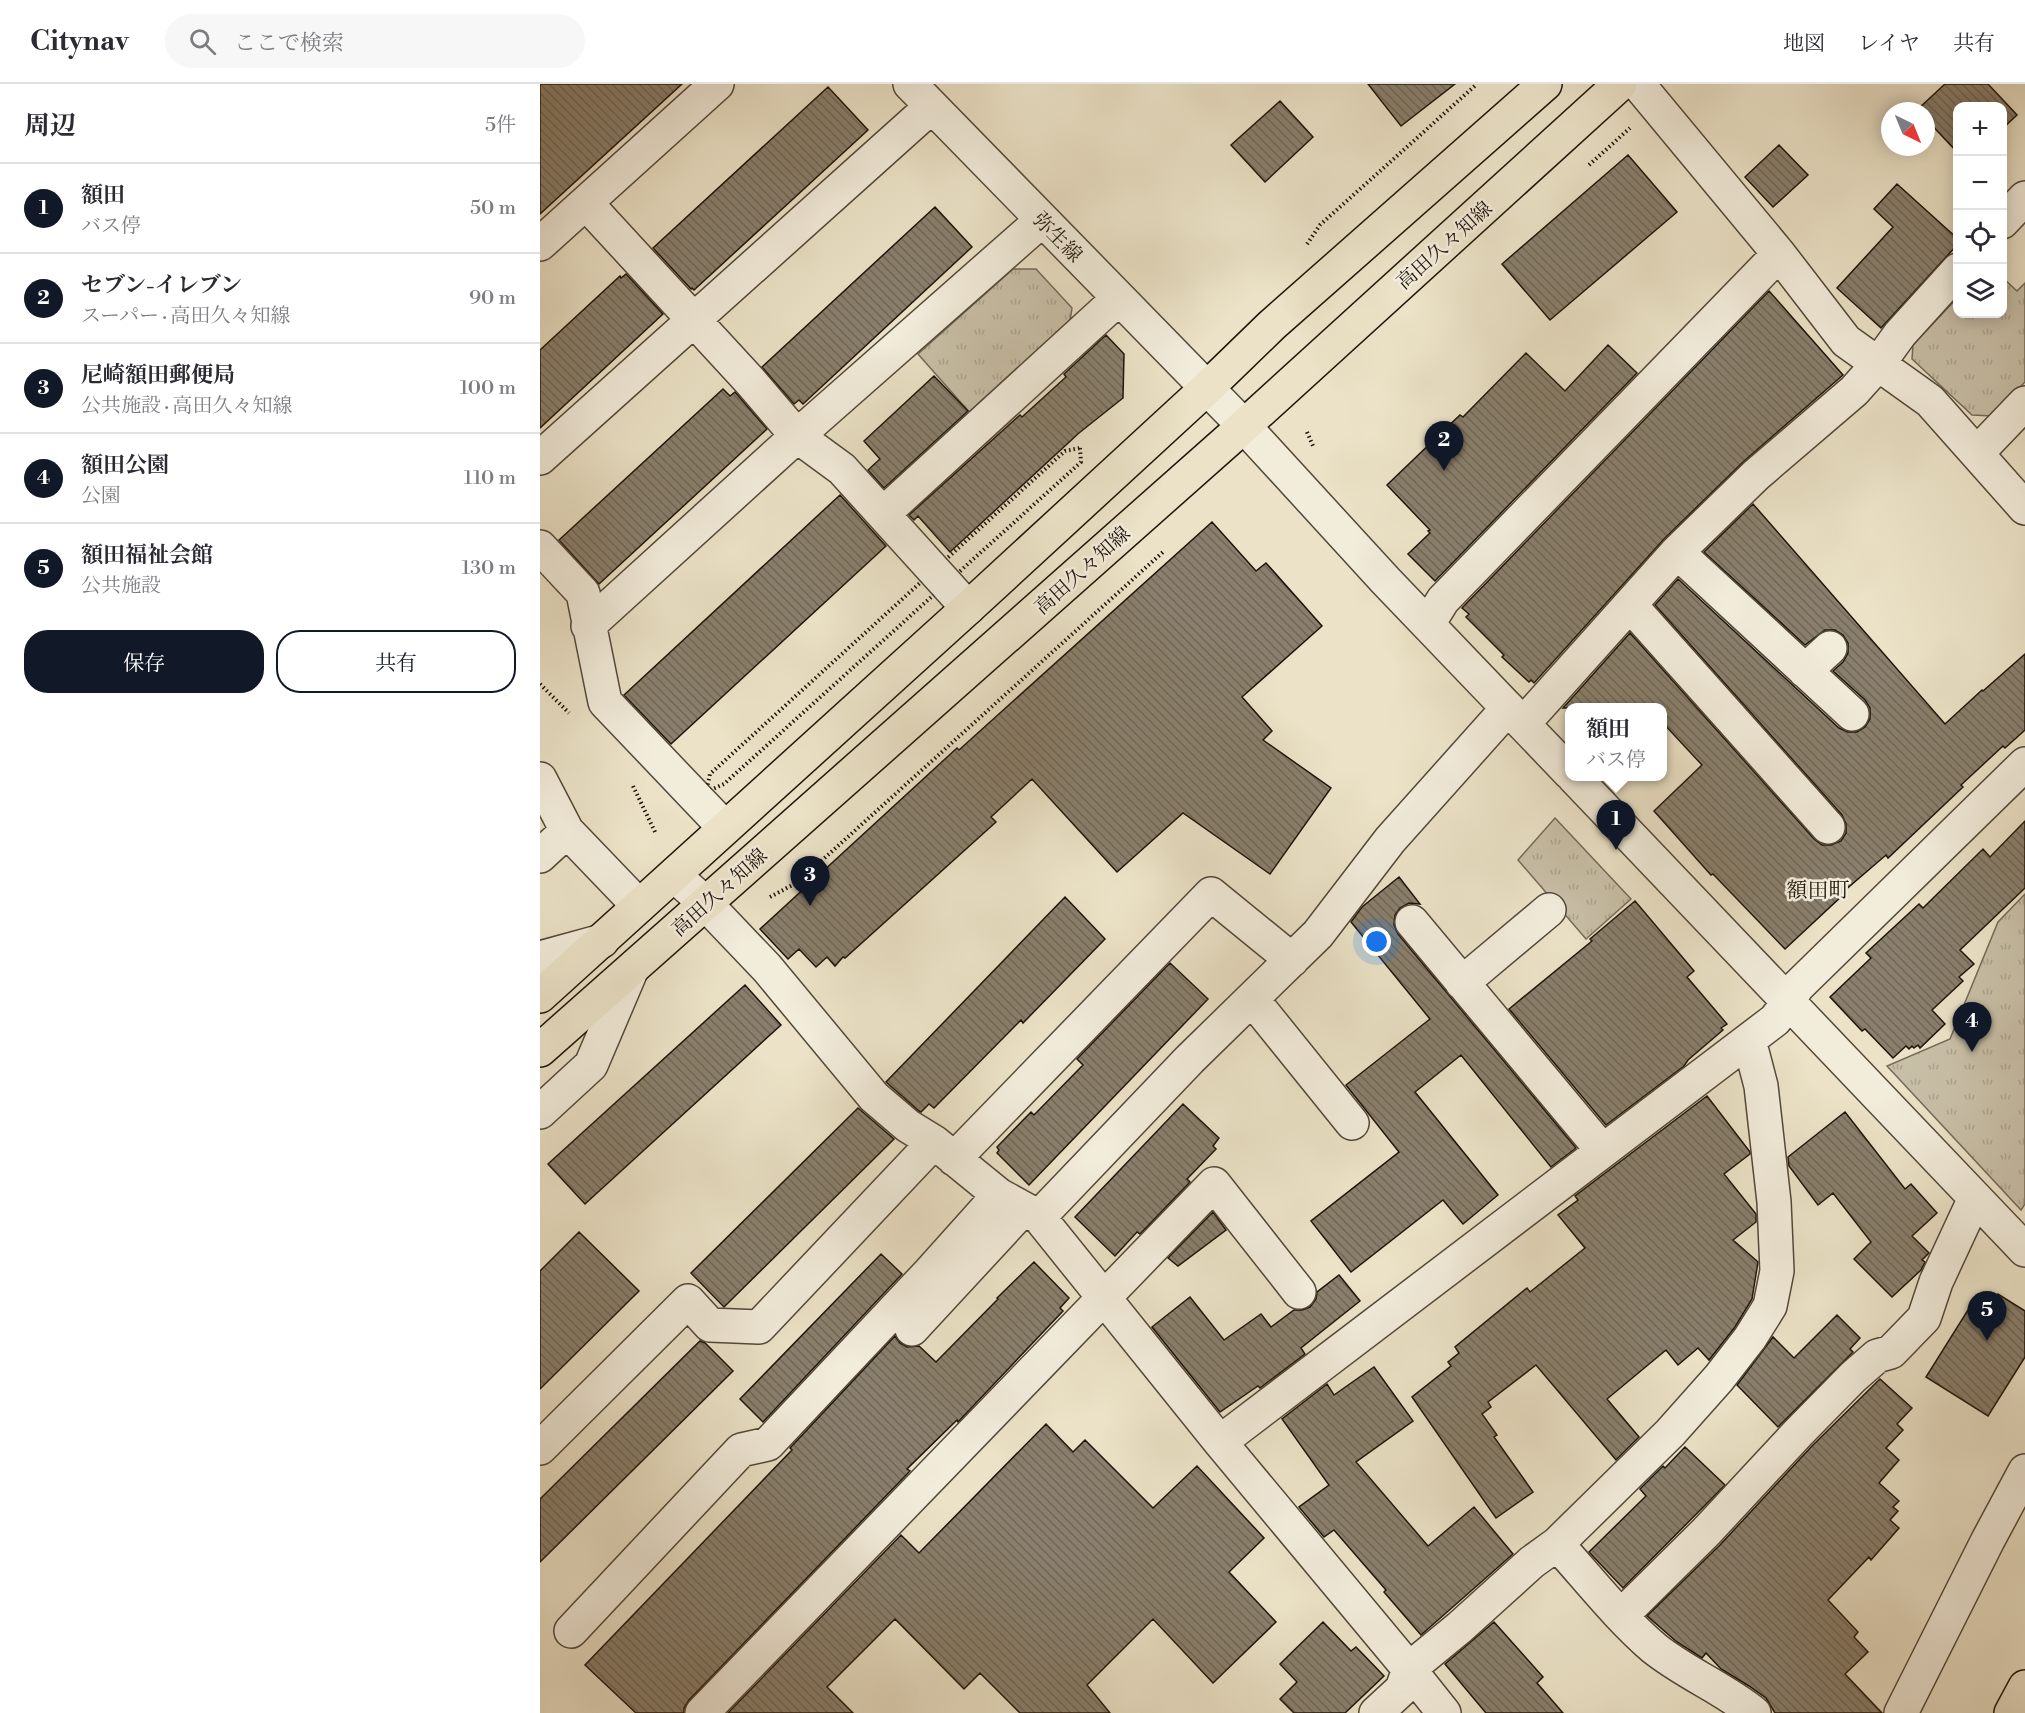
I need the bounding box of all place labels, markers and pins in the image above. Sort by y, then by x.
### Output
pin: 2 [1424,422,1464,471]
pin: 1 [1596,800,1636,850]
pin: 3 [790,856,830,906]
pin: 4 [1952,1002,1992,1052]
pin: 5 [1968,1292,2006,1341]

